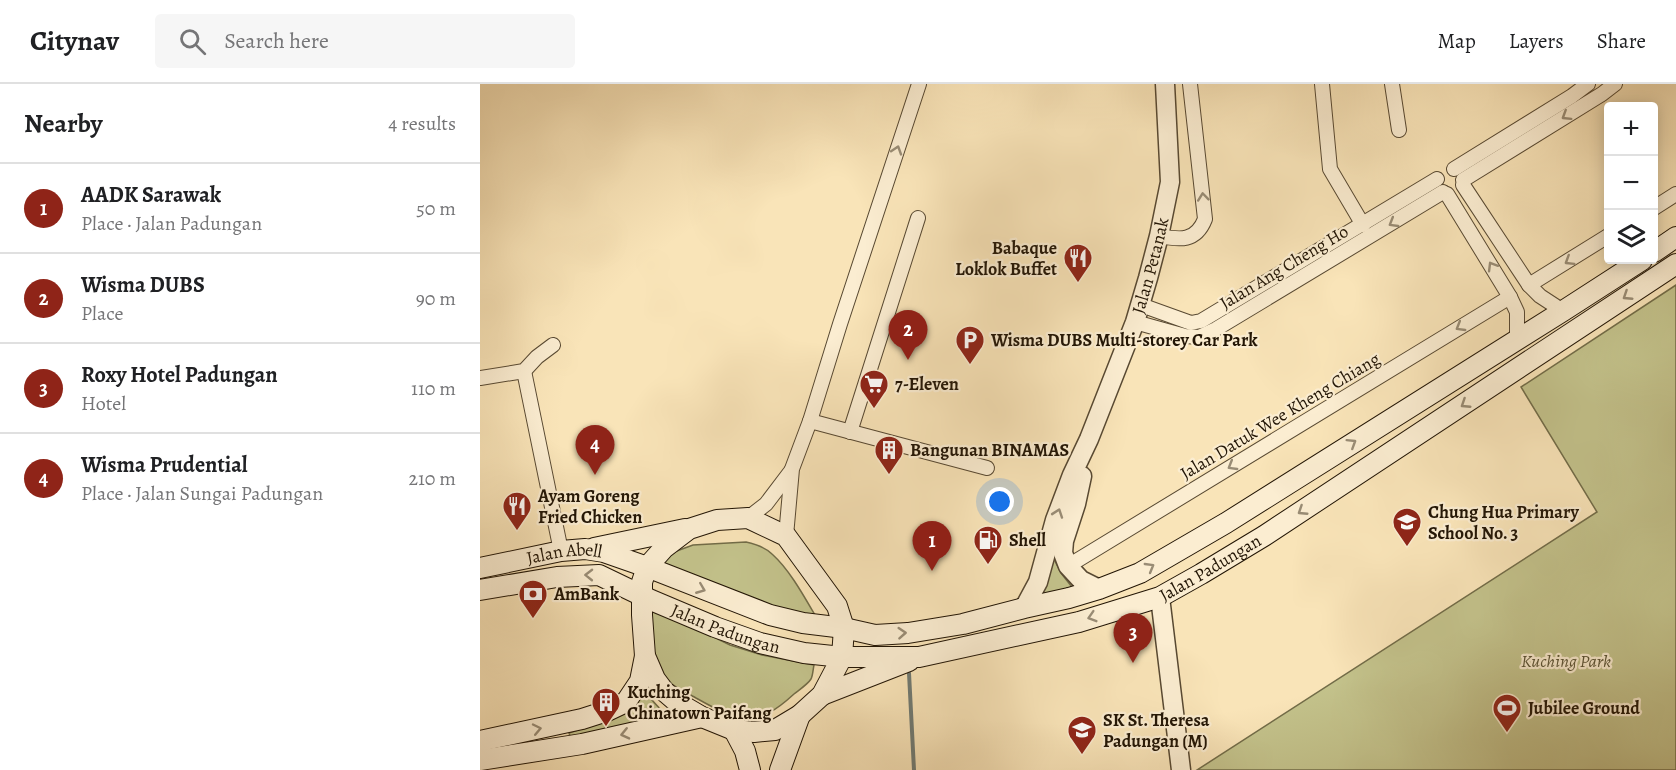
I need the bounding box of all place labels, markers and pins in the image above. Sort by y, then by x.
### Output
place label: Babaque Loklok Buffet [955,236,1057,281]
restaurant icon: Babaque Loklok Buffet [1062,242,1094,284]
pin: 2 [888,310,928,360]
parking icon: Wisma DUBS Multi-storey Car Park [954,324,986,366]
place label: Wisma DUBS Multi-storey Car Park [990,328,1258,352]
supermarket icon: 7-Eleven [858,368,890,410]
place label: 7-Eleven [895,372,959,396]
pin: 4 [576,426,614,475]
building icon: Bangunan BINAMAS [873,434,905,476]
place label: Bangunan BINAMAS [910,438,1069,462]
place label: Ayam Goreng Fried Chicken [537,484,642,529]
restaurant icon: Ayam Goreng Fried Chicken [501,490,533,532]
place label: Chung Hua Primary School No. 3 [1428,500,1580,545]
school or university icon: Chung Hua Primary School No. 3 [1391,506,1423,548]
pin: 1 [912,522,952,571]
fuel station icon: Shell [972,524,1004,566]
place label: Shell [1009,528,1046,552]
bank icon: AmBank [517,578,549,620]
place label: AmBank [553,582,620,606]
pin: 3 [1114,614,1152,663]
place label: Kuching Chinatown Paifang [627,680,772,725]
building icon: Kuching Chinatown Paifang [590,686,622,728]
sports icon: Jubilee Ground [1491,692,1523,734]
place label: Jubilee Ground [1528,696,1640,720]
place label: SK St. Theresa Padungan (M) [1103,708,1210,753]
school or university icon: SK St. Theresa Padungan (M) [1066,714,1098,756]

